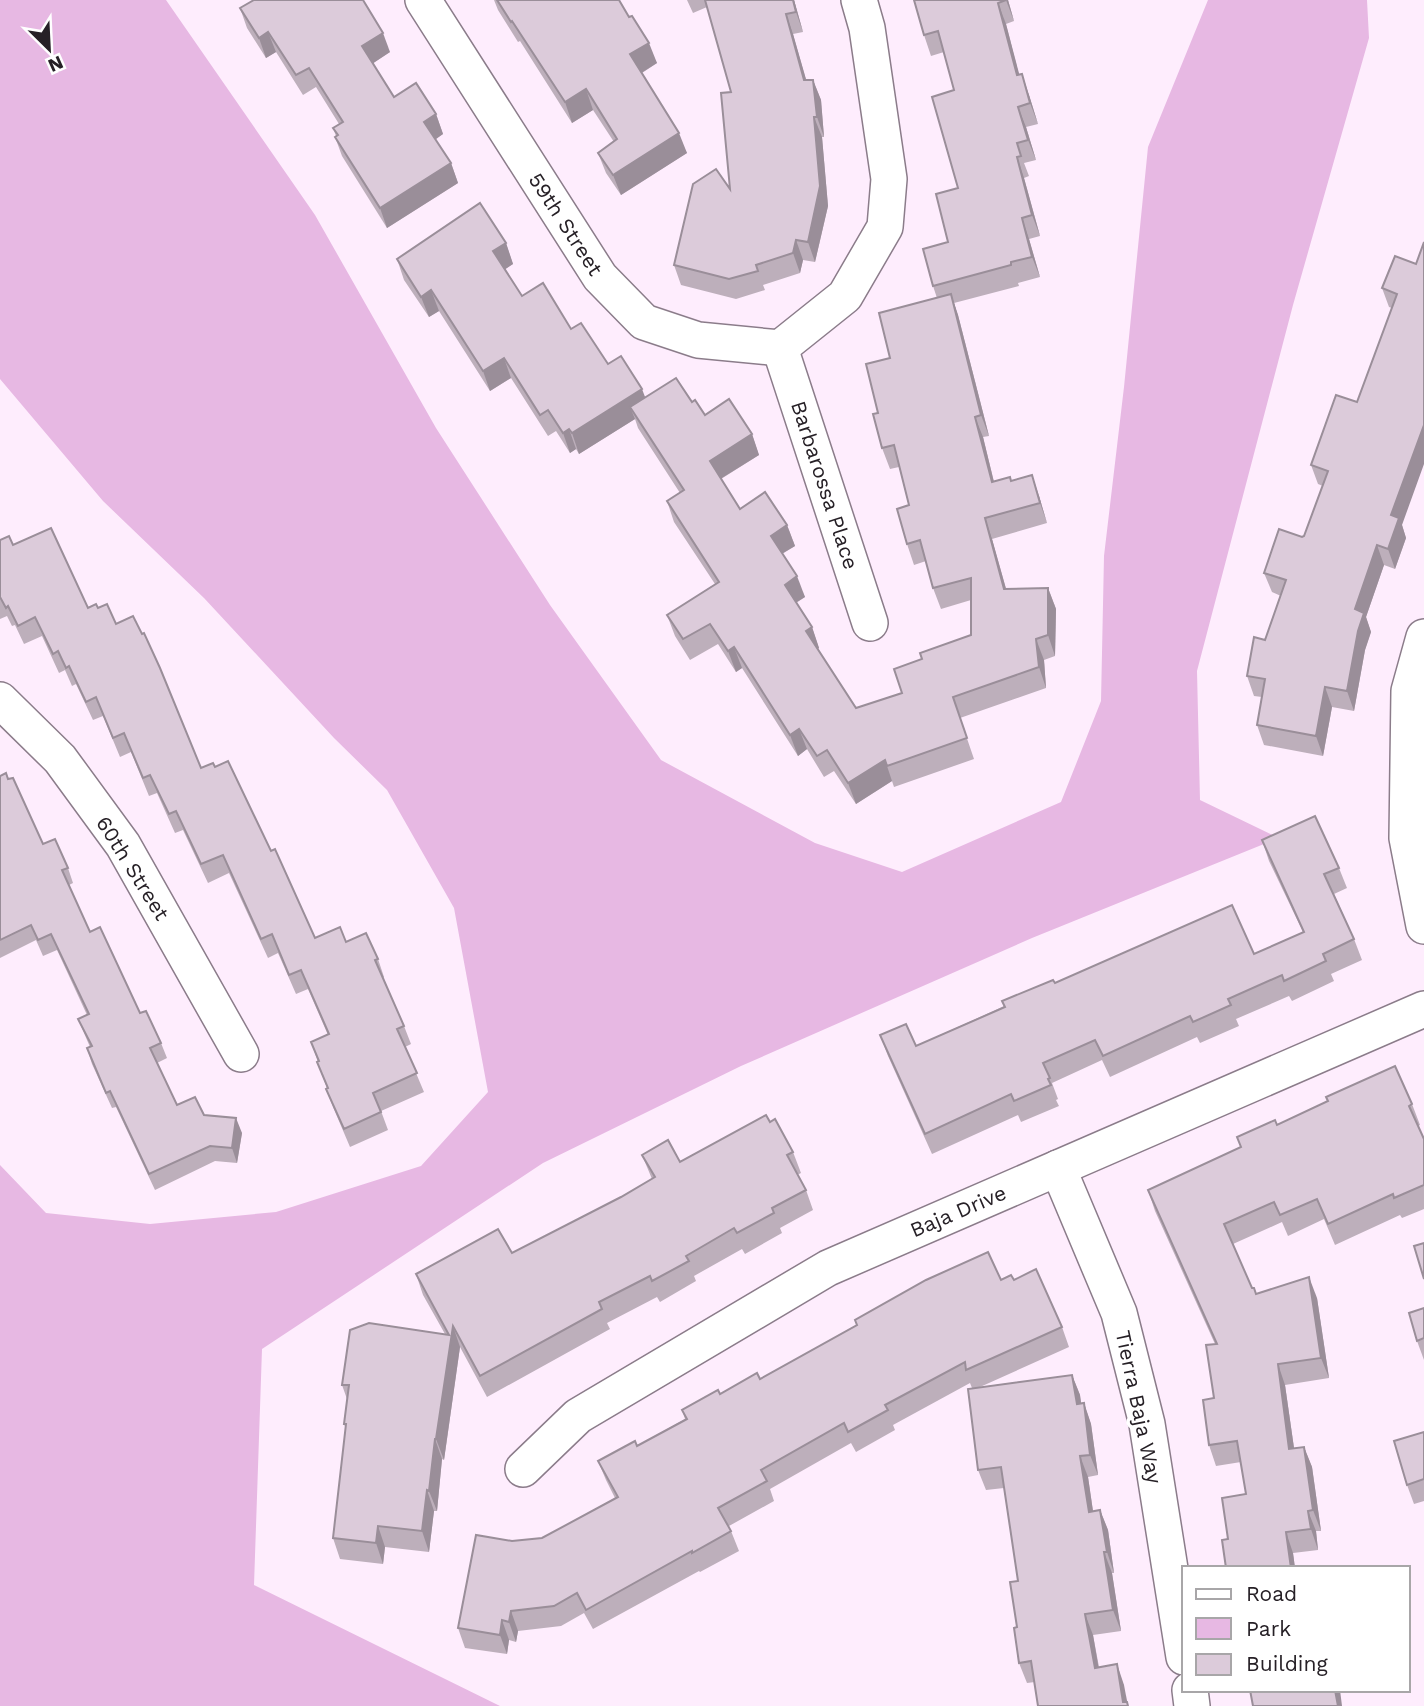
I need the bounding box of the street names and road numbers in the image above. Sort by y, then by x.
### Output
street label: 59th Street [524,168,609,280]
street label: Barbarossa Place [786,398,864,572]
street label: 60th Street [91,811,175,925]
street label: Baja Drive [906,1180,1010,1242]
street label: Tierra Baja Way [1111,1328,1167,1486]

